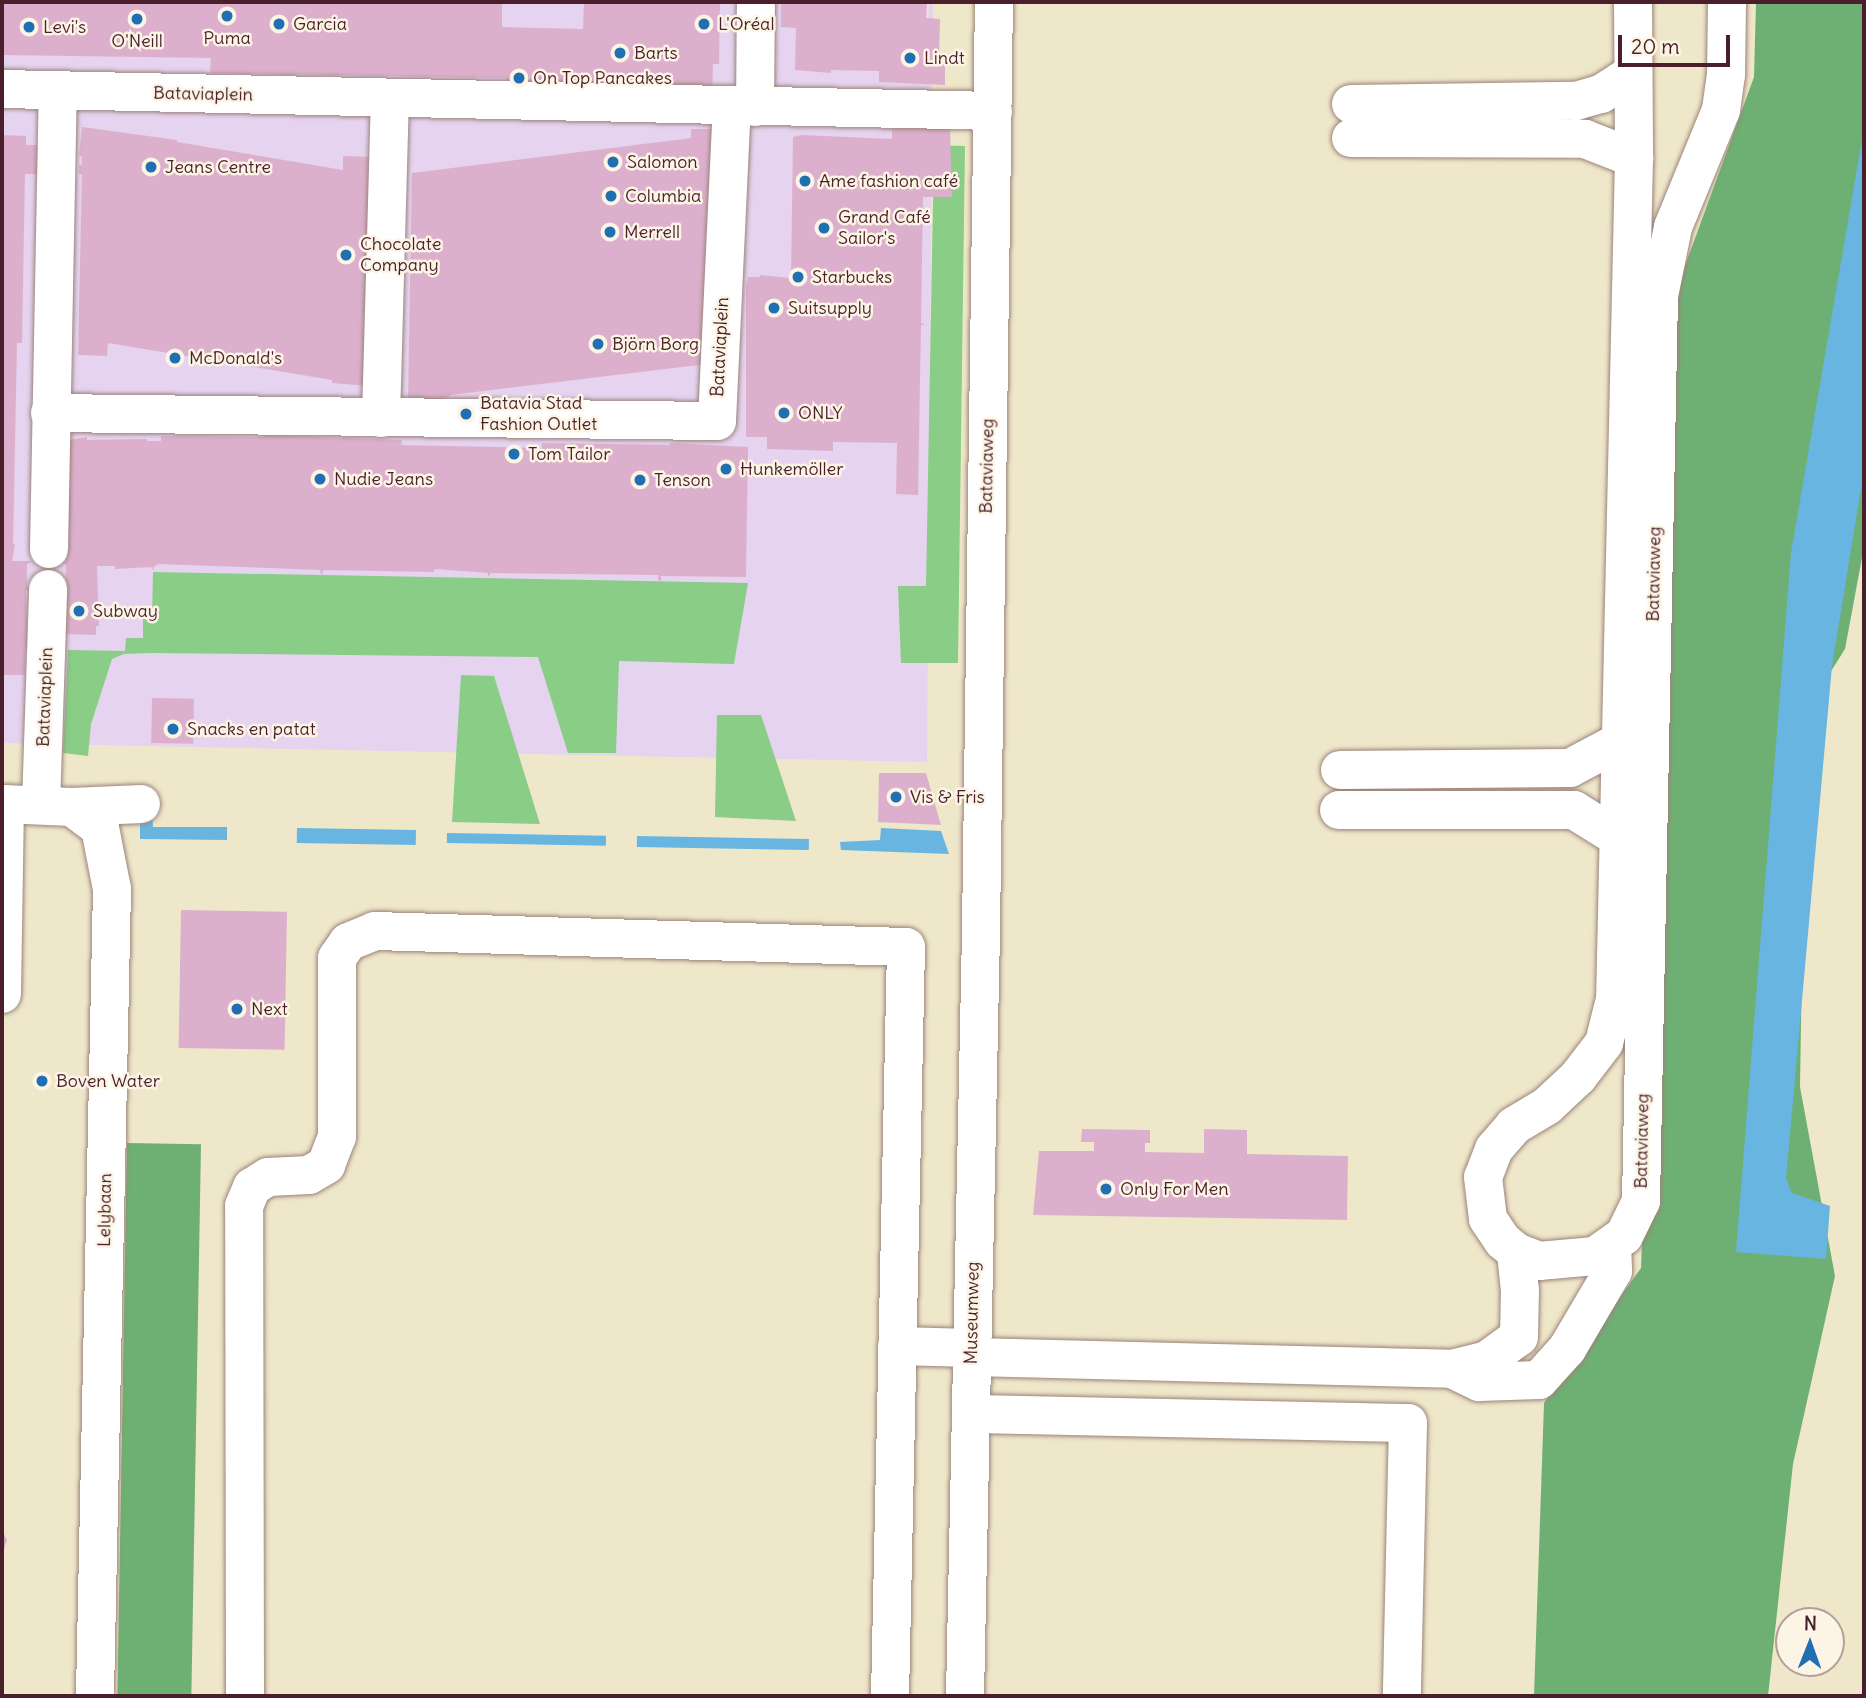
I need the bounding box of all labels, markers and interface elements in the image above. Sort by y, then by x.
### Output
marker: Puma [219,8,235,24]
marker: O'Neill [129,11,145,27]
place label: Garcia [293,13,347,35]
place label: L'Oréal [718,13,774,35]
place label: Levi's [43,16,86,38]
marker: Garcia [271,16,287,32]
marker: L'Oréal [696,16,712,32]
marker: Levi's [21,19,37,35]
scale bar [1621,21,1733,65]
place label: Puma [203,27,251,49]
place label: O'Neill [111,30,163,52]
text: 20 m [1631,33,1680,60]
place label: Barts [634,42,678,64]
marker: Barts [612,45,628,61]
place label: Lindt [924,47,965,69]
marker: Lindt [902,50,918,66]
place label: On Top Pancakes [533,67,672,89]
marker: On Top Pancakes [511,70,527,86]
street label: Bataviaplein [153,82,253,106]
place label: Salomon [627,151,698,173]
marker: Salomon [605,154,621,170]
place label: Jeans Centre [165,156,271,178]
marker: Jeans Centre [143,159,159,175]
place label: Ame fashion café [819,170,958,192]
marker: Ame fashion café [797,173,813,189]
place label: Columbia [625,185,701,207]
marker: Columbia [603,188,619,204]
place label: Grand Café Sailor's [838,207,931,249]
marker: Grand Café Sailor's [816,220,832,236]
place label: Merrell [624,221,680,243]
marker: Merrell [602,224,618,240]
place label: Chocolate Company [360,234,441,276]
marker: Chocolate Company [338,247,354,263]
place label: Starbucks [812,266,892,288]
marker: Starbucks [790,269,806,285]
street label: Bataviaplein [707,297,733,397]
place label: Suitsupply [788,297,872,319]
marker: Suitsupply [766,300,782,316]
place label: Björn Borg [612,333,699,355]
marker: Björn Borg [590,336,606,352]
place label: McDonald's [189,347,282,369]
marker: McDonald's [167,350,183,366]
place label: Batavia Stad Fashion Outlet [480,393,597,436]
place label: ONLY [798,402,843,424]
marker: ONLY [776,405,792,421]
marker: Batavia Stad Fashion Outlet [458,406,474,422]
street label: Bataviaweg [975,418,999,514]
place label: Tom Tailor [528,443,610,465]
marker: Tom Tailor [506,446,522,462]
place label: Hunkemöller [740,458,844,480]
marker: Hunkemöller [718,461,734,477]
place label: Nudie Jeans [334,468,433,490]
place label: Tenson [654,469,711,491]
marker: Nudie Jeans [312,471,328,487]
marker: Tenson [632,472,648,488]
street label: Bataviaweg [1642,526,1666,622]
place label: Subway [93,600,158,622]
marker: Subway [71,603,87,619]
street label: Bataviaplein [32,647,58,747]
place label: Snacks en patat [187,718,316,740]
marker: Snacks en patat [165,721,181,737]
place label: Vis & Fris [910,786,985,808]
marker: Vis & Fris [888,789,904,805]
place label: Next [251,998,288,1020]
marker: Next [229,1001,245,1017]
place label: Boven Water [56,1070,160,1092]
marker: Boven Water [34,1073,50,1089]
street label: Bataviaweg [1630,1093,1654,1189]
street label: Lelybaan [94,1173,116,1247]
place label: Only For Men [1120,1178,1229,1200]
marker: Only For Men [1098,1181,1114,1197]
street label: Museumweg [960,1261,984,1365]
north arrow [1775,1607,1845,1677]
text: N [1804,1611,1817,1635]

